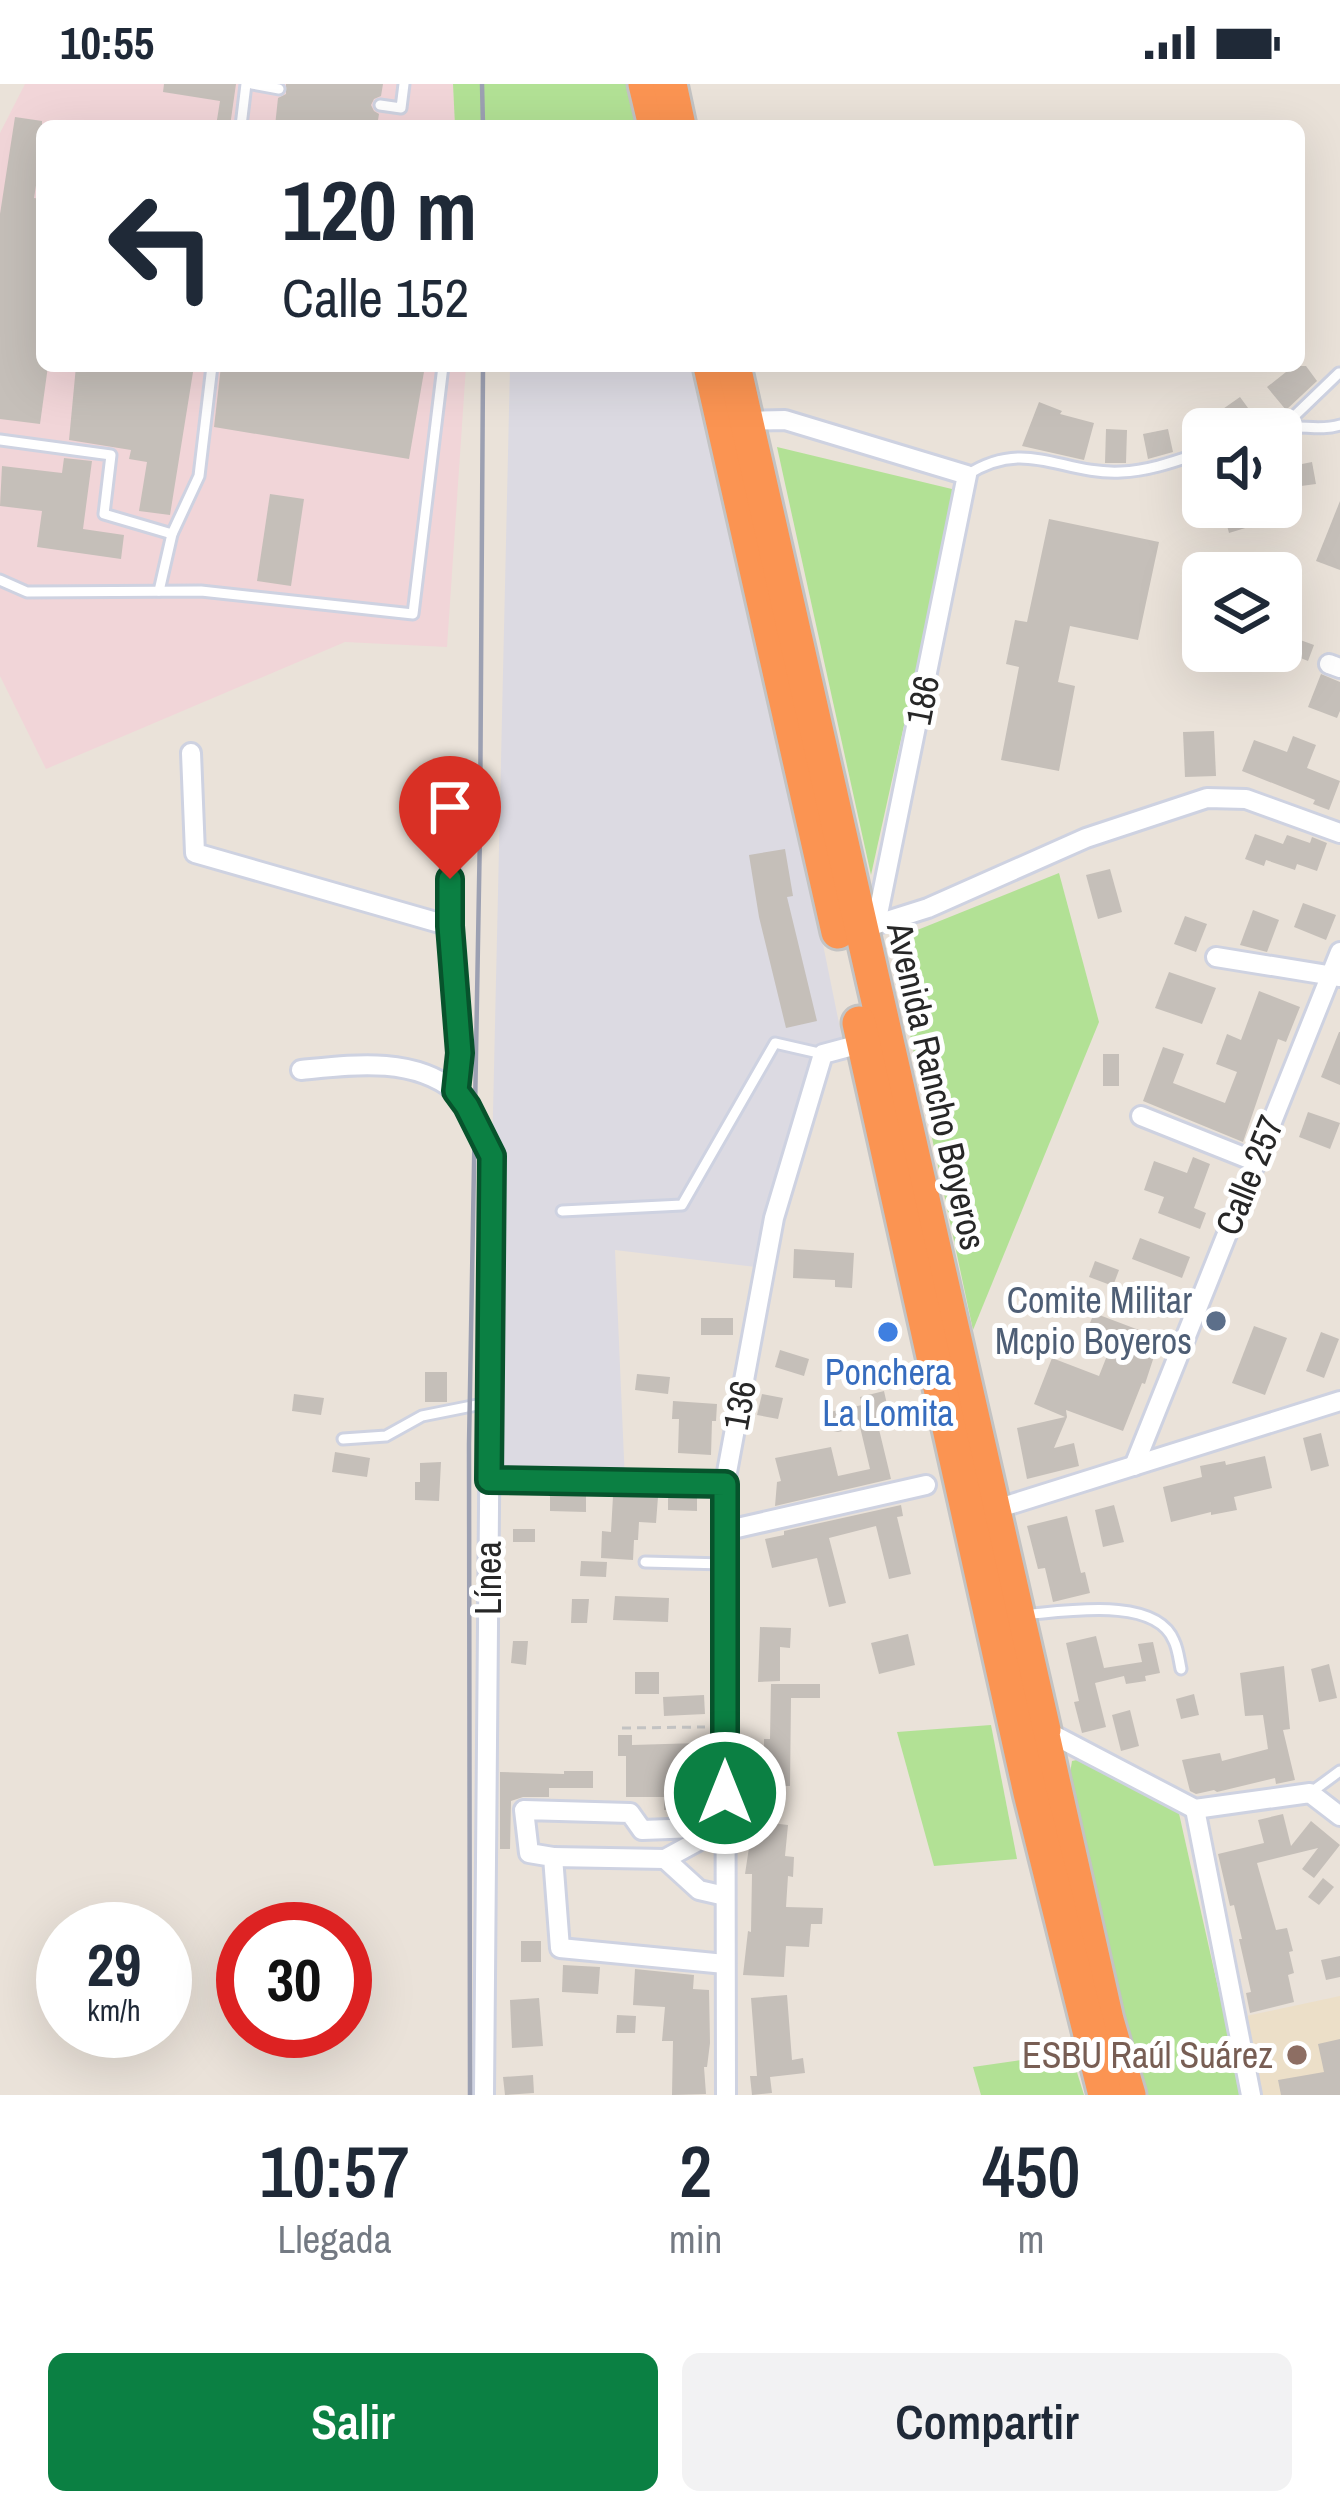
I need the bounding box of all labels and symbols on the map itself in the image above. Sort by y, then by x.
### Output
street label: 186 [894,671,950,729]
pin [399,756,501,879]
street label: Avenida Rancho Boyeros [876,917,998,1254]
street label: Calle 257 [1203,1108,1295,1242]
place label: Comite Militar Mcpio Boyeros [995,1276,1192,1365]
marker: Comite Militar Mcpio Boyeros [1203,1308,1229,1334]
marker: Ponchera La Lomita [875,1319,901,1345]
place label: Ponchera La Lomita [822,1348,954,1437]
street label: 136 [711,1377,767,1433]
street label: Línea [464,1541,512,1615]
position arrow [662,1730,788,1856]
speed limit sign: 30 [216,1902,372,2058]
place label: ESBU Raúl Suárez [1022,2031,1273,2079]
marker: ESBU Raúl Suárez [1284,2042,1310,2068]

